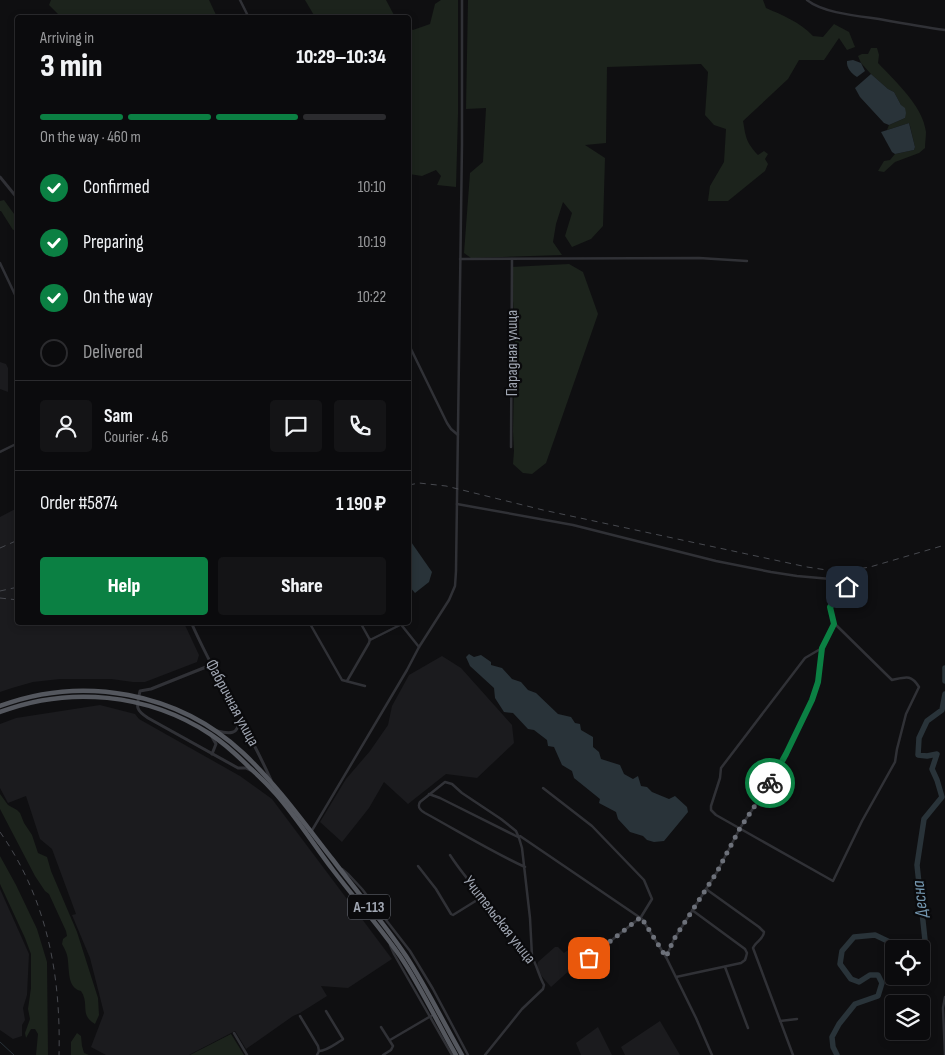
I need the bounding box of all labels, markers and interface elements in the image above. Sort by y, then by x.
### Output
text: Arriving in [40,29,94,48]
text: 10:29–10:34 [296,46,386,69]
text: 3 min [40,47,102,86]
text: On the way · 460 m [40,128,141,147]
icon: check [40,174,68,202]
text: Confirmed [83,176,150,199]
text: 10:10 [358,178,386,197]
icon: check [40,229,68,257]
text: Preparing [83,231,144,254]
text: 10:19 [358,233,386,252]
icon: check [40,284,68,312]
text: On the way [83,286,153,309]
text: 10:22 [357,288,386,307]
street label: Парадная улица [503,310,522,396]
text: Delivered [83,341,143,364]
button: person [40,400,92,452]
button: chat [270,400,322,452]
button: phone [334,400,386,452]
text: Sam [104,405,133,428]
text: Courier · 4.6 [104,428,168,447]
text: Order #5874 [40,492,118,515]
text: 1 190 ₽ [336,493,386,516]
button: Help [40,557,208,615]
button: Share [218,557,386,615]
pin [826,566,868,608]
icon: home [833,573,861,601]
street label: Фабричная улица [201,656,263,750]
courier [745,758,795,808]
icon: bike [756,769,784,797]
street label: Учительская улица [459,872,539,968]
water label: Десна [908,879,932,920]
road number: А-113 [348,894,390,920]
pin [568,937,610,979]
map controls [885,940,930,1040]
button: locate [885,940,930,985]
icon: bag [575,944,603,972]
button: layers [885,995,930,1040]

